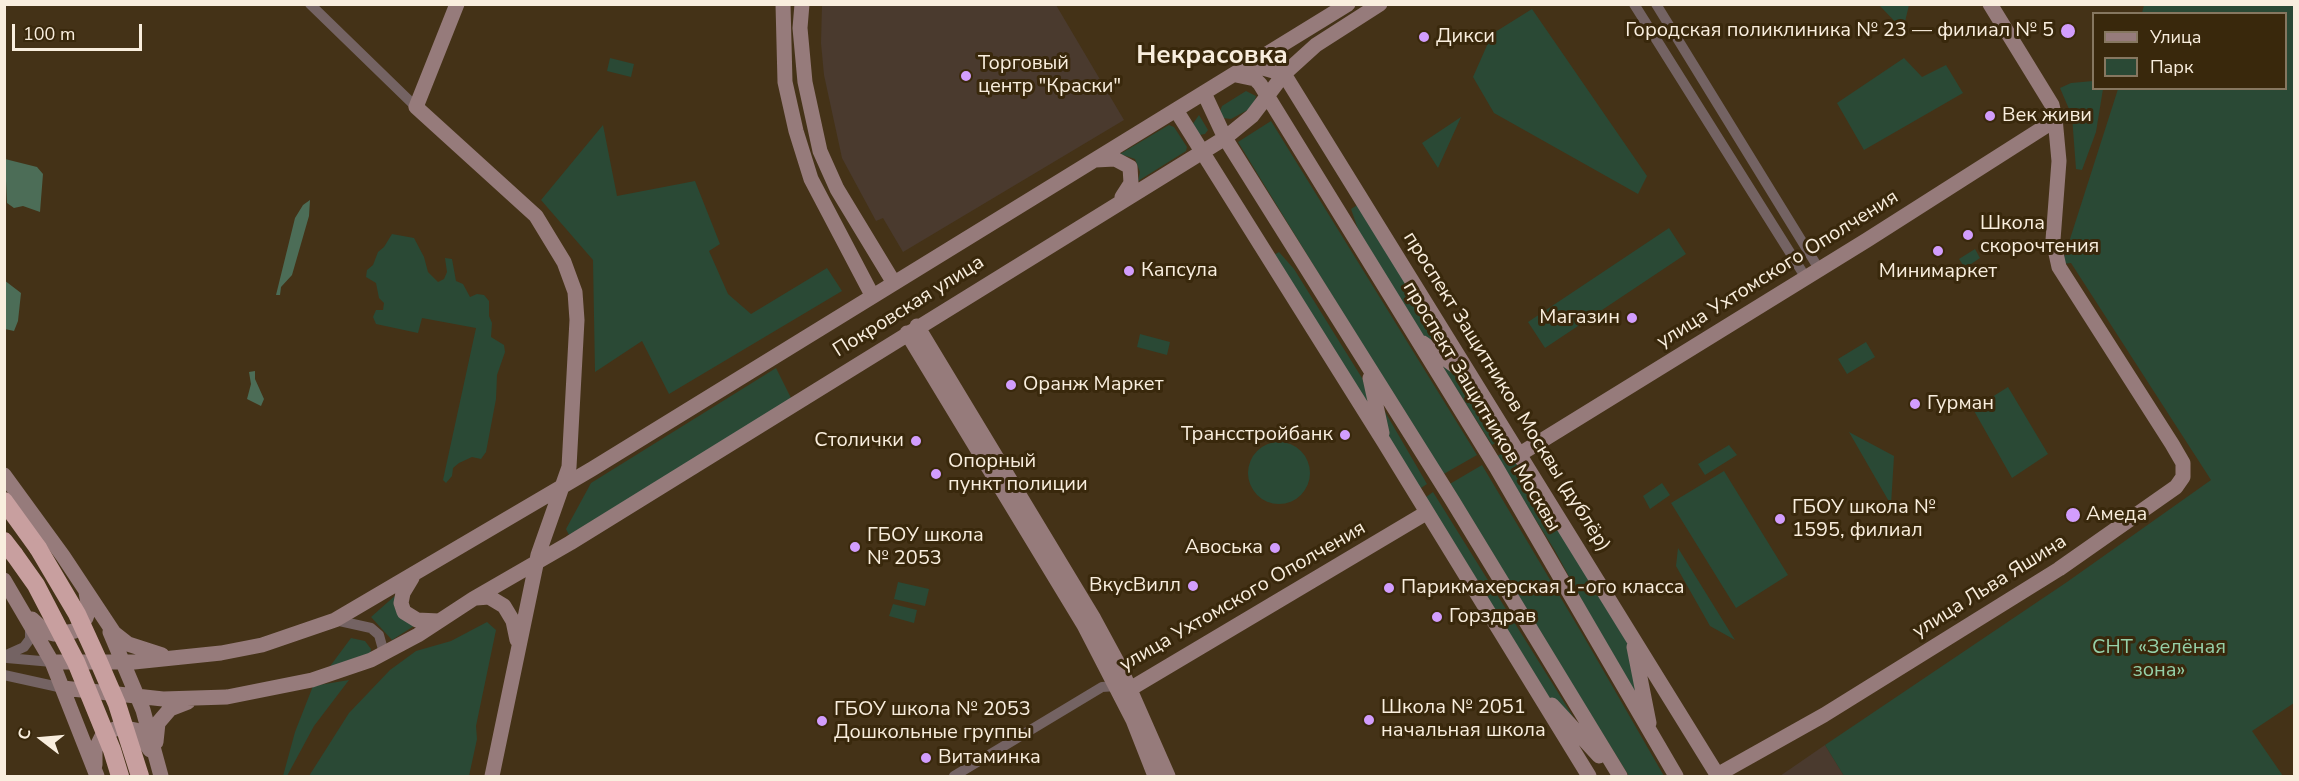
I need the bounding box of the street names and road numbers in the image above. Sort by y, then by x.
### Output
street label: улица Ухтомского Ополчения [1653,186,1903,354]
street label: проспект Защитников Москвы (дублёр) [1397,228,1615,556]
street label: Покровская улица [829,251,989,363]
street label: проспект Защитников Москвы [1397,278,1565,536]
street label: улица Ухтомского Ополчения [1116,517,1370,677]
street label: улица Льва Яшина [1909,530,2071,644]

